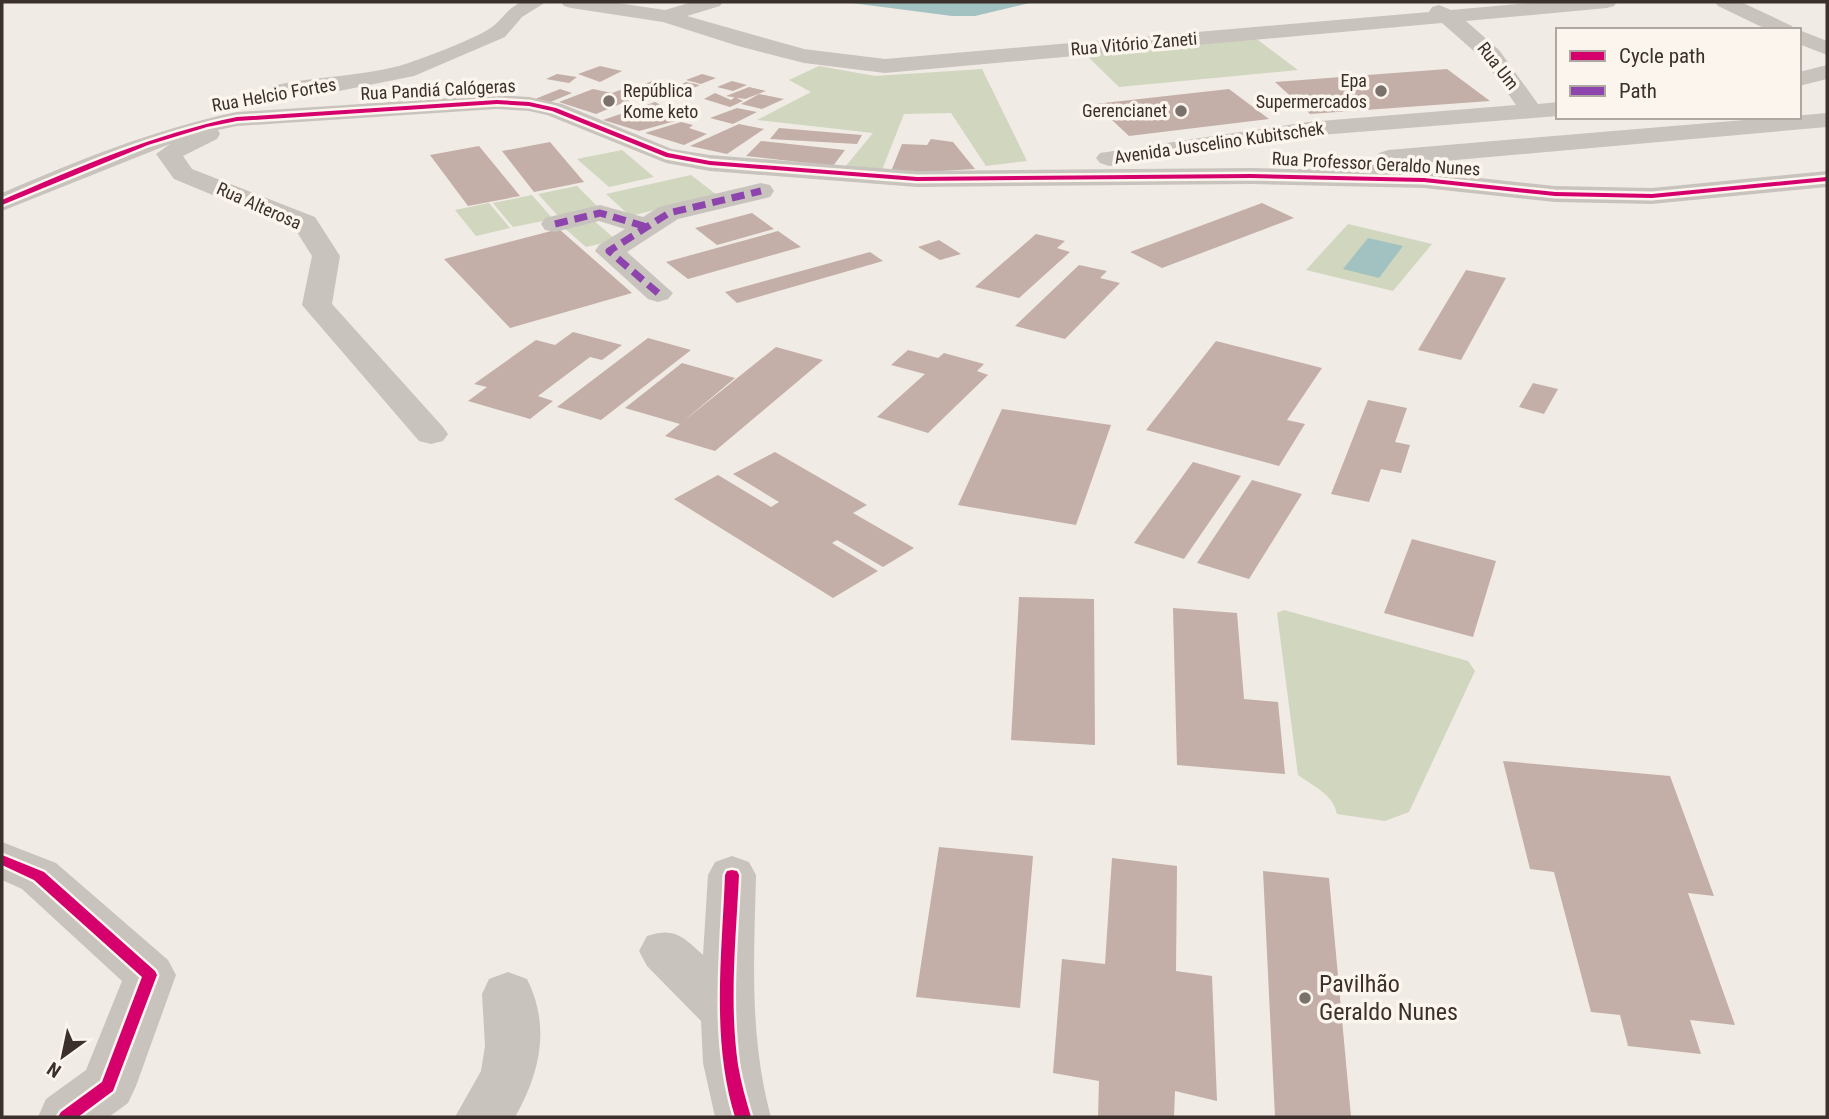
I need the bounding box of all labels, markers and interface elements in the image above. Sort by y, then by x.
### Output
street label: Rua Vitório Zaneti [1070,28,1198,59]
legend [1556,28,1801,119]
street label: Rua Um [1473,38,1523,94]
text: Cycle path [1619,44,1705,68]
place label: Epa Supermercados [1256,70,1367,112]
street label: Rua Helcio Fortes [210,73,338,116]
street label: Rua Pandiá Calógeras [360,75,516,104]
text: Path [1619,79,1657,103]
place label: República Kome keto [623,80,698,122]
marker: Epa Supermercados [1373,83,1389,99]
marker: República Kome keto [601,93,617,109]
place label: Gerencianet [1082,100,1167,121]
marker: Gerencianet [1173,103,1189,119]
street label: Avenida Juscelino Kubitschek [1113,117,1325,168]
street label: Rua Professor Geraldo Nunes [1271,148,1481,179]
street label: Rua Alterosa [214,178,305,234]
place label: Pavilhão Geraldo Nunes [1319,970,1458,1026]
marker: Pavilhão Geraldo Nunes [1297,990,1313,1006]
north arrow [28,1021,98,1091]
text: N [43,1057,65,1083]

